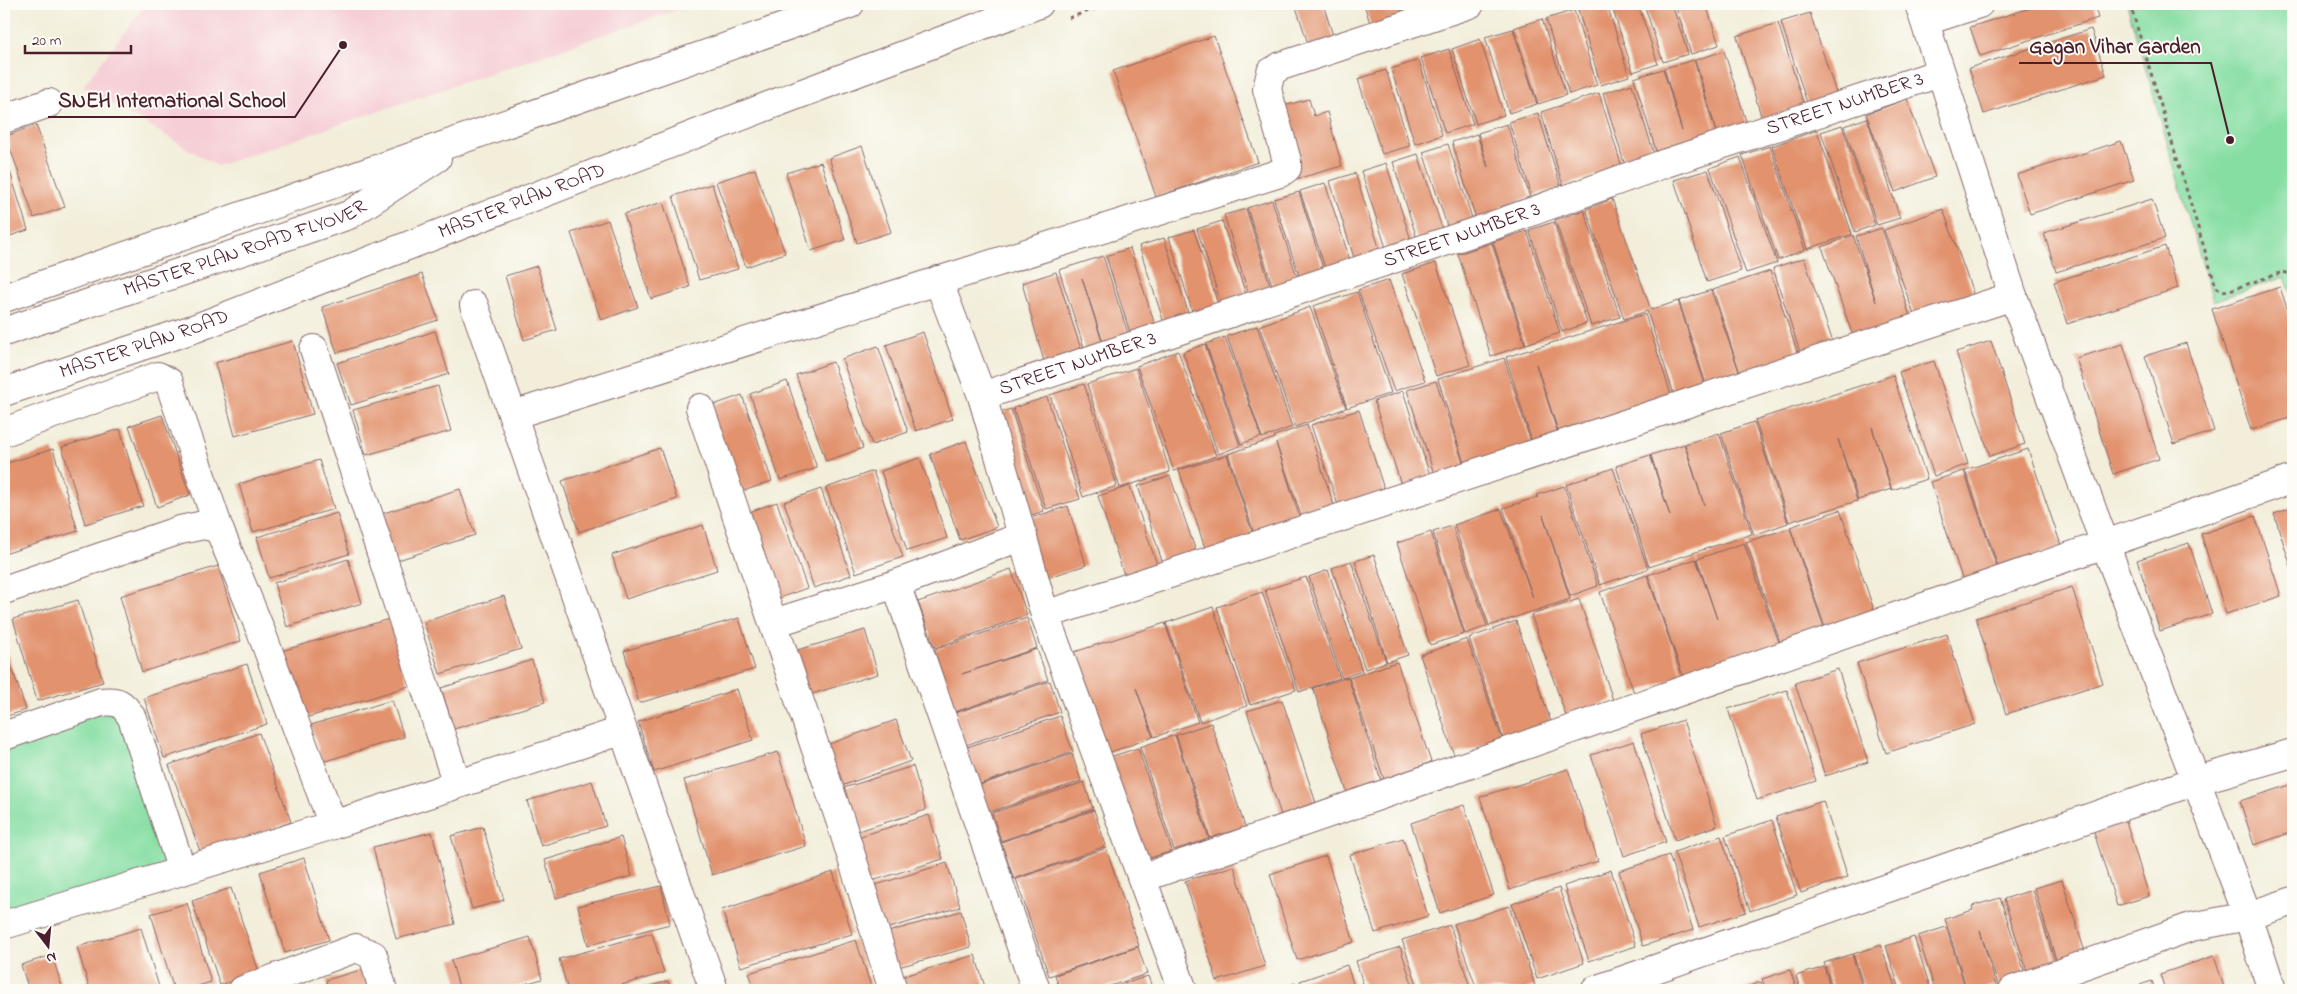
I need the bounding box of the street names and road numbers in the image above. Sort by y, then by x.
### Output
street label: STREET NUMBER 3 [1762,65,1928,144]
street label: MASTER PLAN ROAD [434,156,610,247]
street label: MASTER PLAN ROAD FLYOVER [120,192,373,305]
street label: STREET NUMBER 3 [1380,195,1544,276]
street label: MASTER PLAN ROAD [56,302,233,387]
street label: STREET NUMBER 3 [995,324,1160,404]

